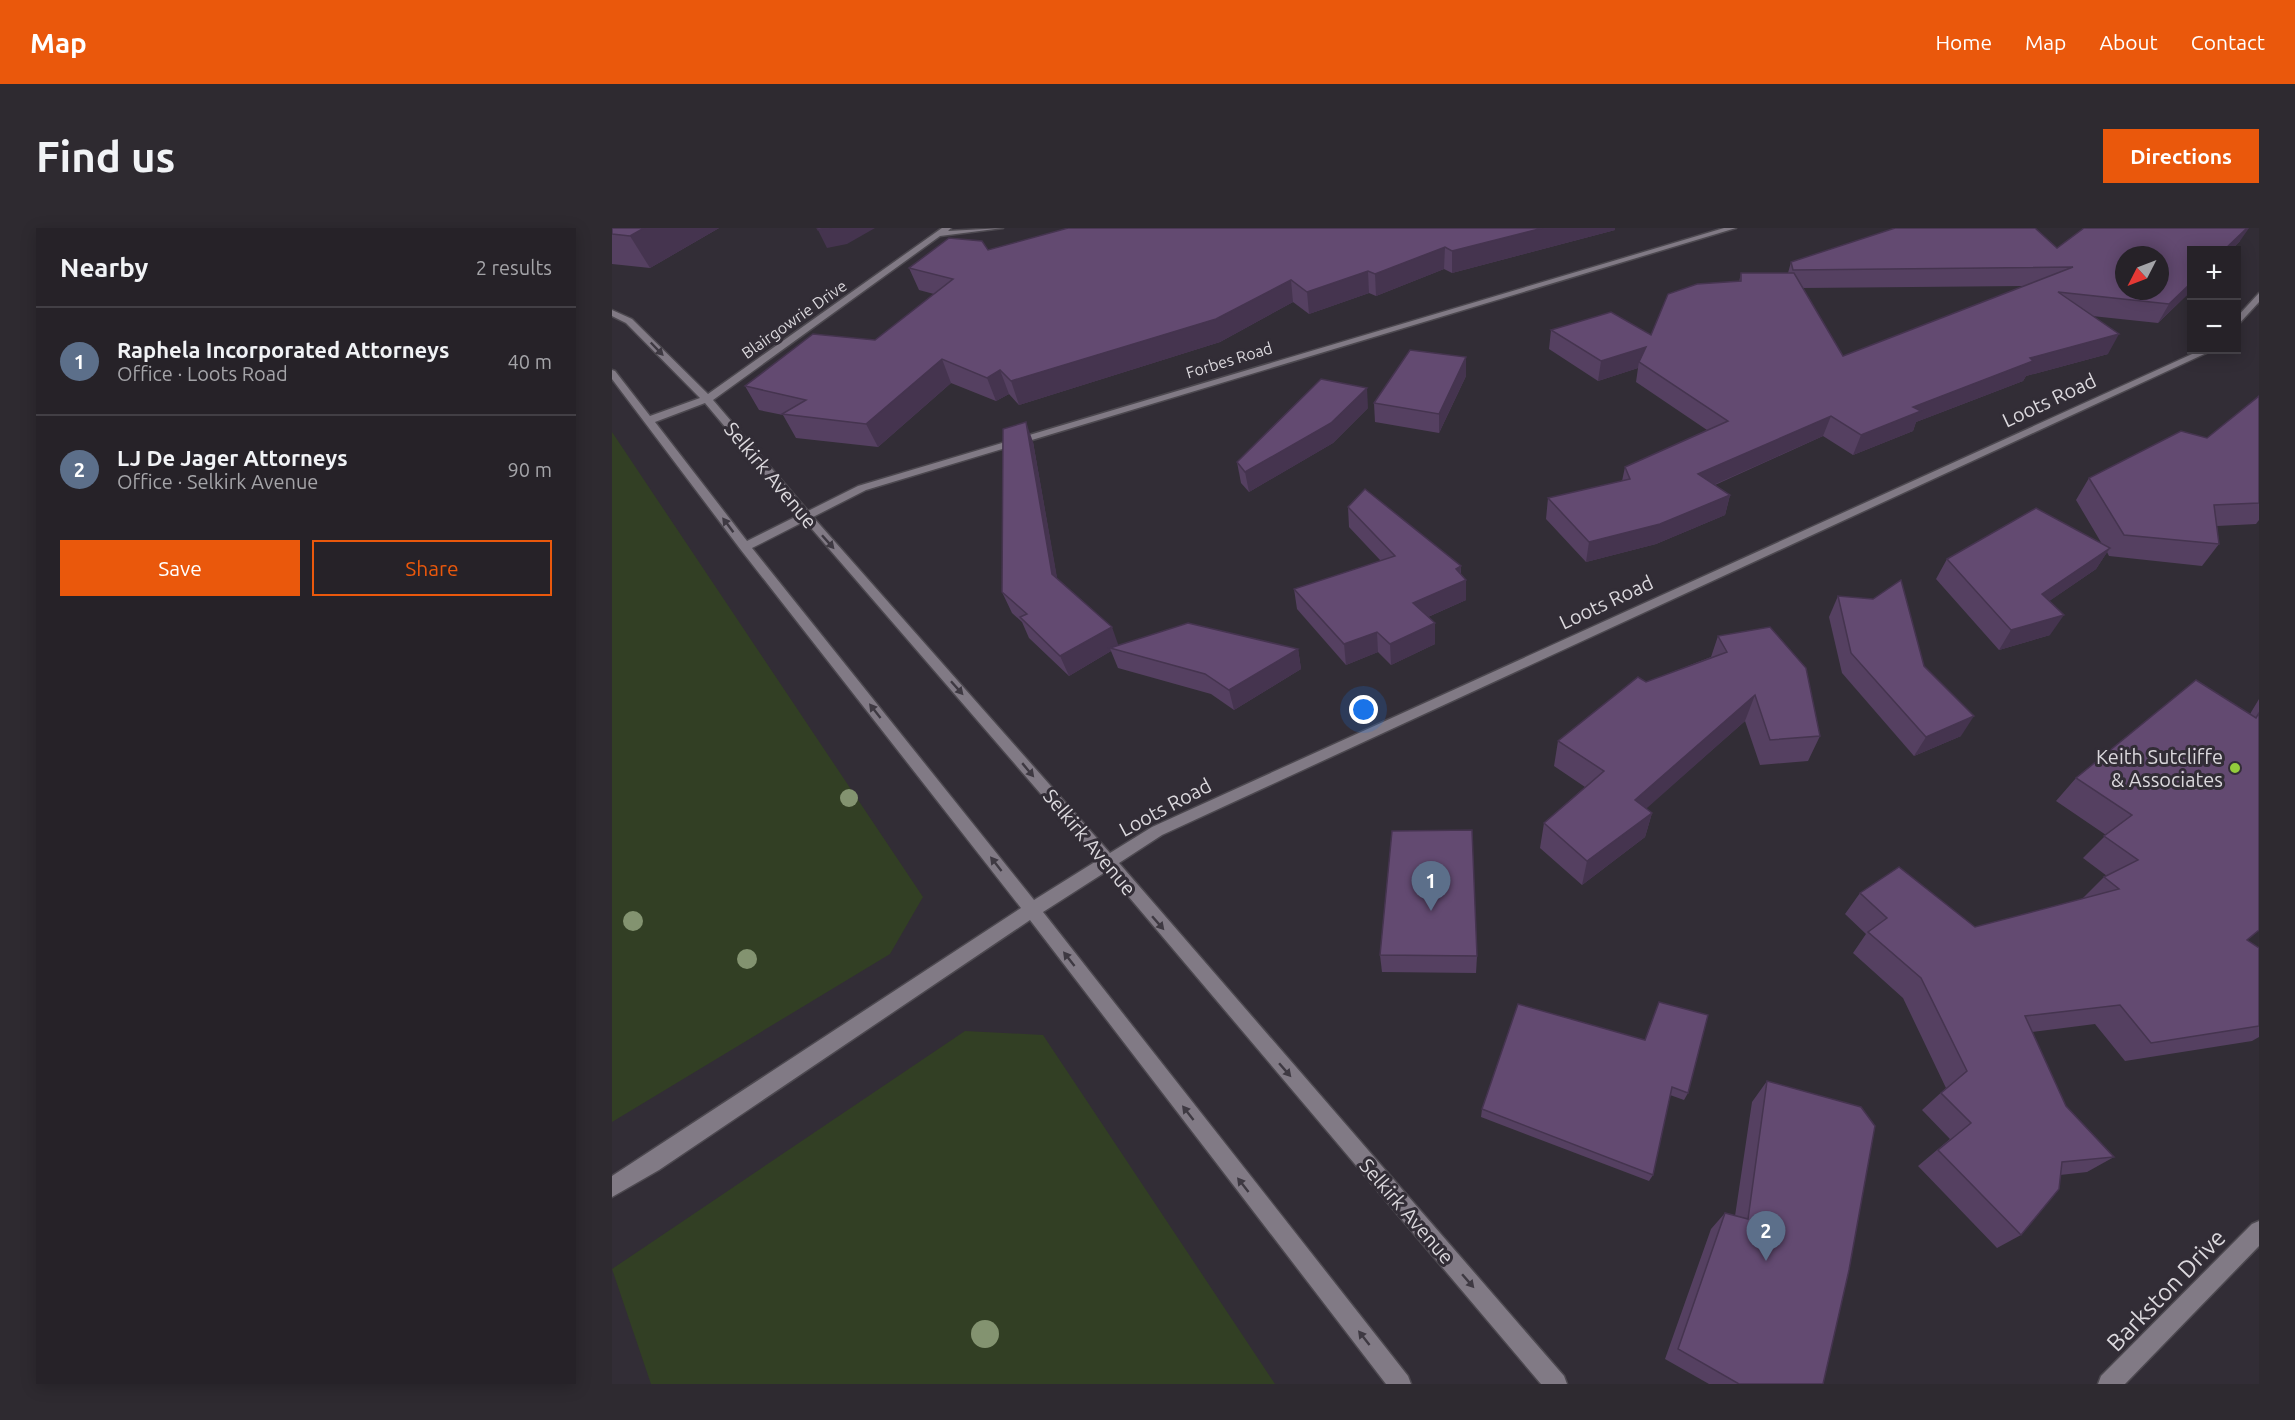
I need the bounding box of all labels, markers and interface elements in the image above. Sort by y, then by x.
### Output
text: Map [30,27,87,58]
text: Home [1935,30,1992,54]
text: Map [2025,30,2066,54]
text: About [2099,30,2158,54]
text: Contact [2191,30,2265,54]
button: Directions [2103,129,2259,183]
text: Find us [36,133,175,180]
north arrow [2115,246,2169,300]
map controls [2187,246,2241,354]
button: + [2187,246,2241,300]
text: Nearby [60,253,148,282]
text: 2 results [476,256,552,279]
street label: Blairgowrie Drive [738,276,850,362]
button: − [2187,300,2241,354]
text: Raphela Incorporated Attorneys [117,337,449,362]
street label: Forbes Road [1184,338,1274,382]
one-way arrow [650,341,664,355]
text: 1 [74,350,85,373]
text: 40 m [508,350,552,373]
text: Office · Loots Road [117,362,288,385]
street label: Loots Road [1998,368,2100,432]
street label: Selkirk Avenue [720,417,822,533]
text: LJ De Jager Attorneys [117,445,348,470]
text: 2 [74,458,85,481]
text: 90 m [508,458,552,481]
text: Office · Selkirk Avenue [117,470,318,493]
one-way arrow [723,517,735,532]
one-way arrow [821,534,834,549]
button: Save [60,540,300,596]
button: Share [312,540,552,596]
street label: Loots Road [1555,570,1657,634]
one-way arrow [950,680,963,695]
your location [1349,695,1378,724]
one-way arrow [868,703,881,719]
place label: Keith Sutcliffe & Associates [2096,745,2223,791]
marker: Keith Sutcliffe & Associates [2228,761,2242,775]
one-way arrow [1021,762,1034,777]
street label: Loots Road [1115,773,1215,841]
street label: Selkirk Avenue [1039,784,1141,900]
one-way arrow [989,856,1002,872]
pin: 1 [1412,862,1450,911]
one-way arrow [1151,915,1164,930]
one-way arrow [1064,951,1076,966]
one-way arrow [1278,1062,1291,1077]
one-way arrow [1182,1105,1194,1121]
street label: Selkirk Avenue [1355,1154,1459,1268]
one-way arrow [1238,1177,1250,1192]
pin: 2 [1746,1212,1786,1261]
street label: Barkston Drive [2101,1224,2231,1356]
one-way arrow [1461,1274,1474,1289]
one-way arrow [1357,1330,1370,1346]

